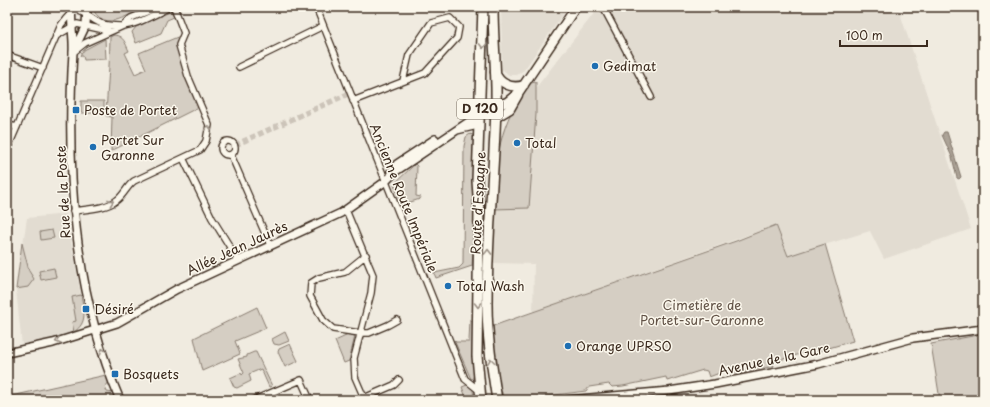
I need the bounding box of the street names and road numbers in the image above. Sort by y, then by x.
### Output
road number: D 120 [457,99,503,119]
street label: Ancienne Route Impériale [366,120,443,275]
street label: Rue de la Poste [51,145,74,239]
street label: Route d'Espagne [465,151,490,255]
street label: Allée Jean Jaurès [183,216,290,279]
street label: Avenue de la Gare [716,337,831,380]

